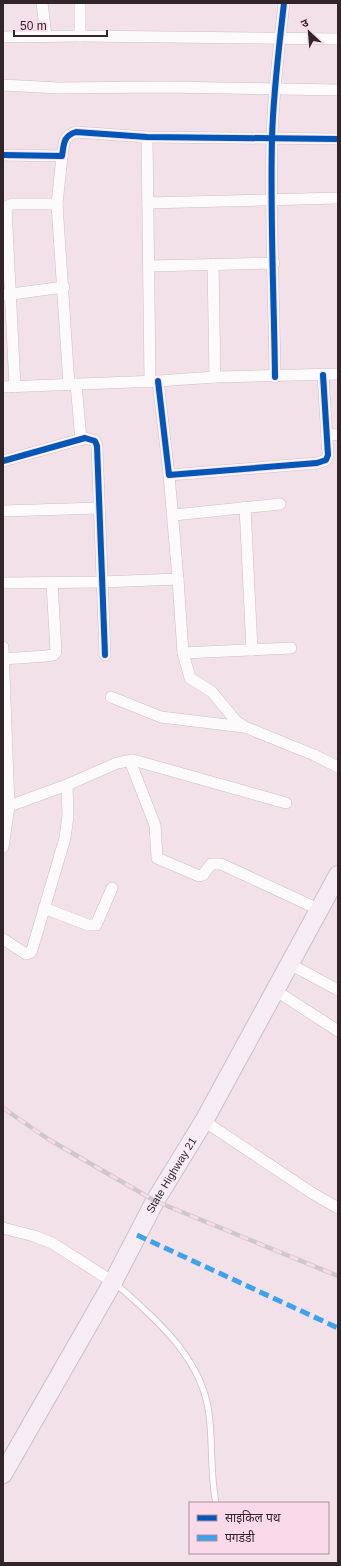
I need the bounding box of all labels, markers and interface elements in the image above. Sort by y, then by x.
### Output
scale bar [14,12,107,38]
north arrow [289,12,329,52]
text: उ [299,16,311,30]
text: 50 m [20,19,47,33]
street label: State Highway 21 [144,1135,199,1215]
legend [189,1502,329,1554]
text: साइकिल पथ [225,1510,281,1525]
text: पगडंडी [225,1530,255,1545]

